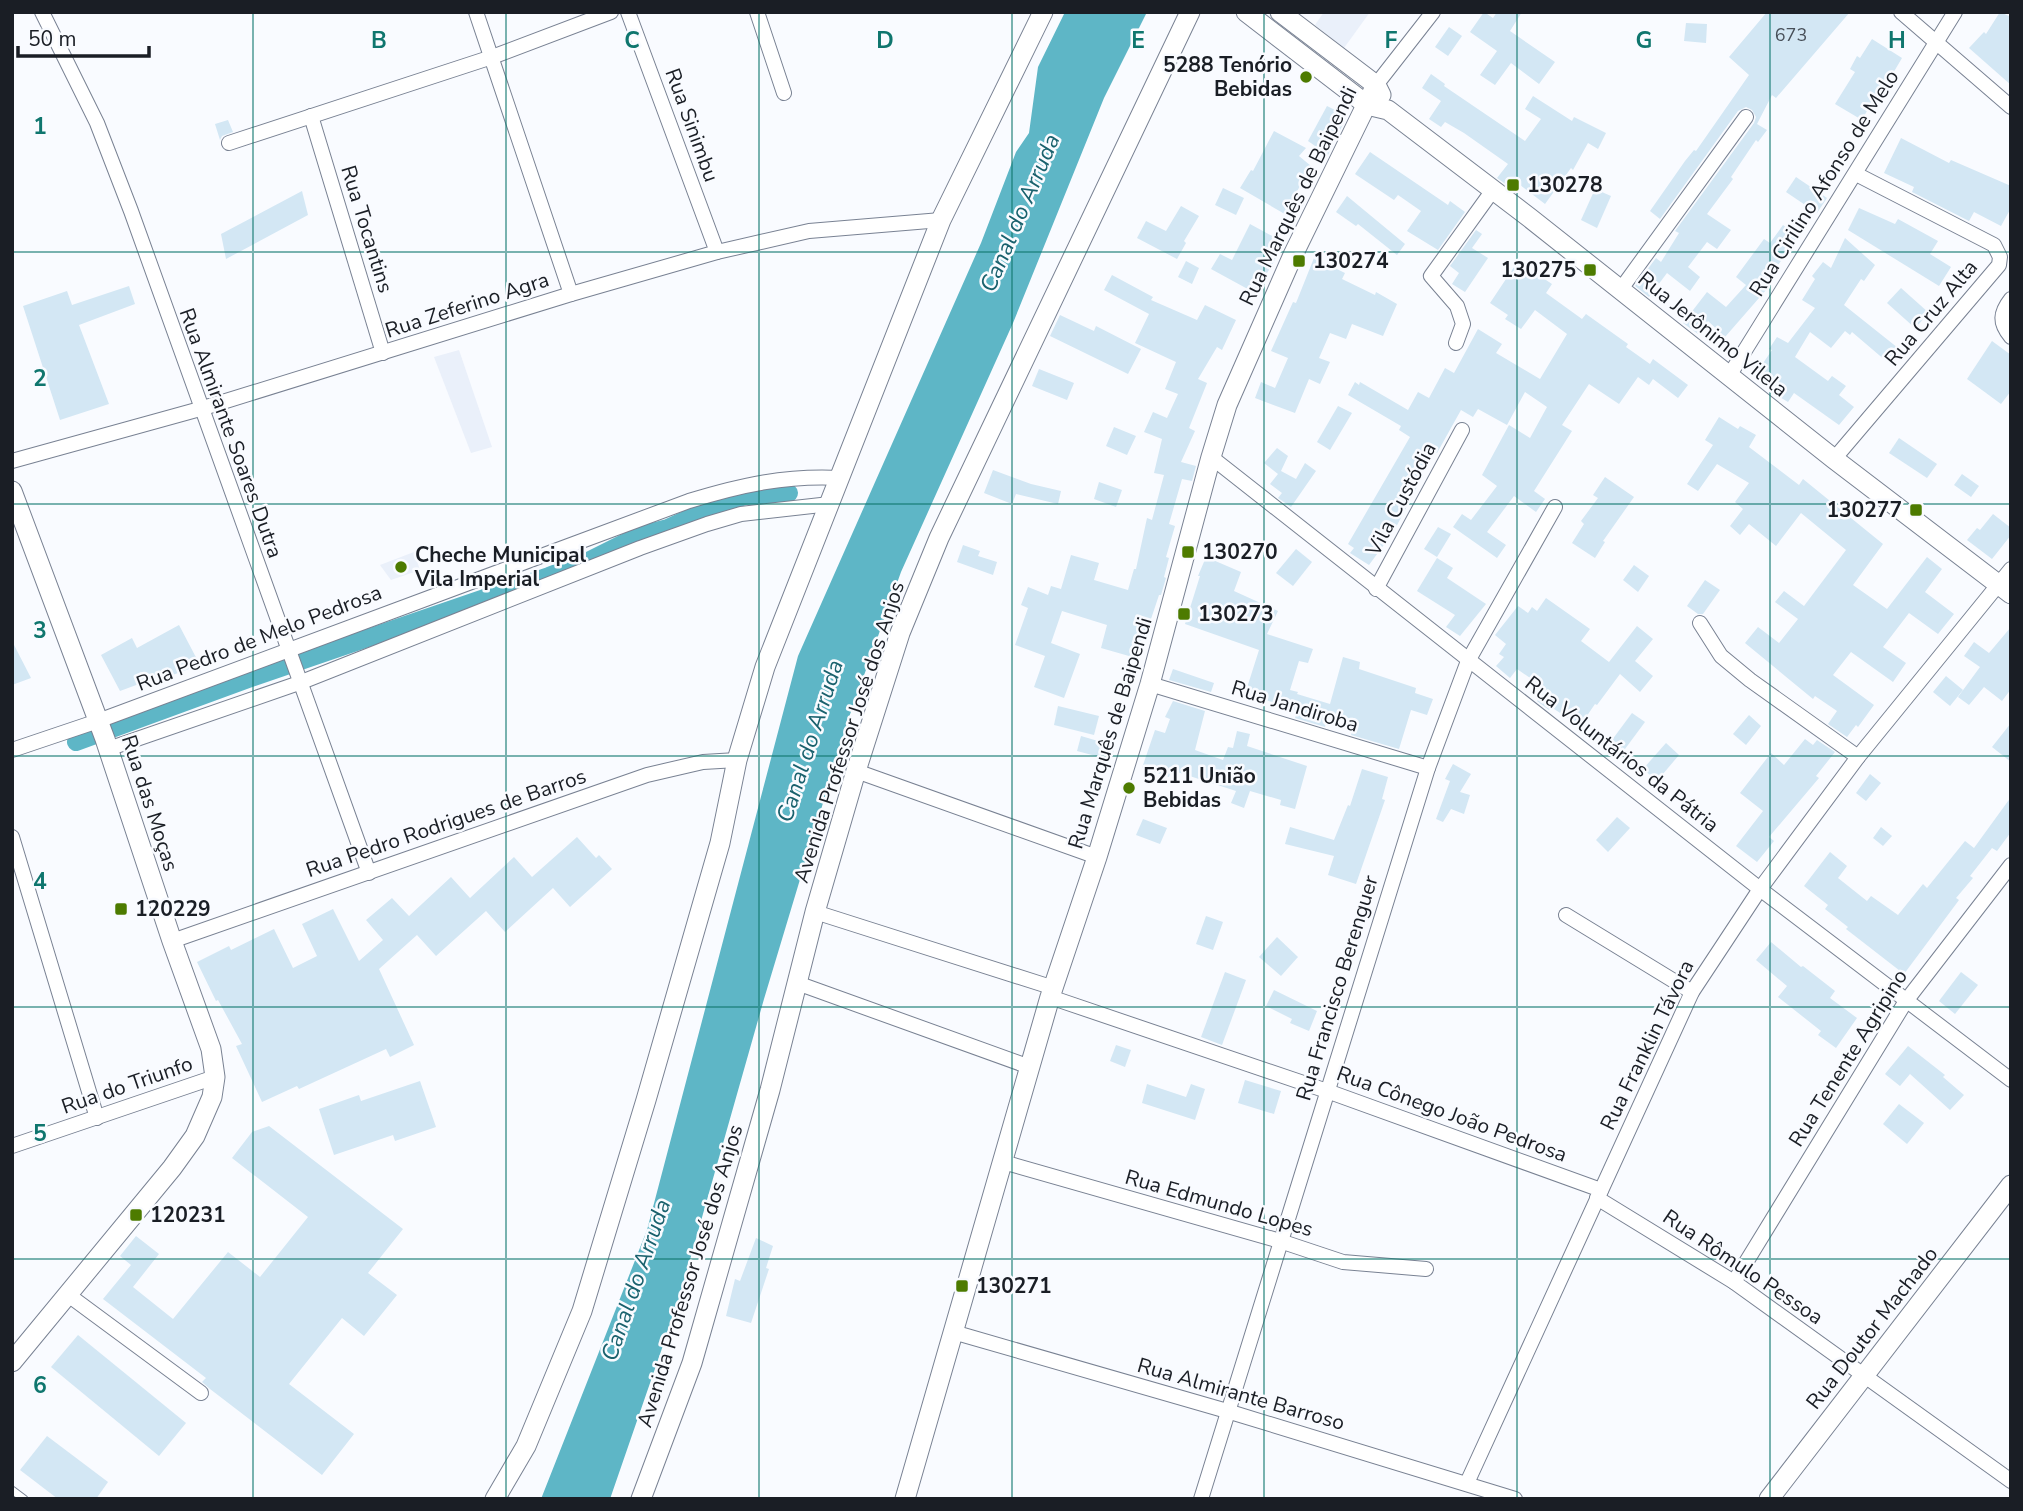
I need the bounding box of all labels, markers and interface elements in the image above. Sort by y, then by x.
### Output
scale bar [18,14,149,58]
house number: 673 [1775,23,1807,47]
text: 50 m [28,25,77,53]
text: B [371,25,387,56]
text: C [624,25,640,56]
text: D [876,25,894,56]
text: E [1131,25,1145,56]
text: F [1385,25,1398,56]
text: G [1636,25,1652,56]
text: H [1888,25,1906,56]
place label: 5288 Tenório Bebidas [1163,51,1292,103]
street label: Rua Sinimbu [659,64,725,186]
street label: Rua Cirilino Afonso de Melo [1743,64,1905,302]
marker: 5288 Tenório Bebidas [1298,69,1314,85]
street label: Rua Marquês de Baipendi [1233,82,1363,310]
text: 1 [33,111,47,142]
water label: Canal do Arruda [973,129,1067,297]
street label: Rua Tocantins [334,162,400,296]
place label: 130278 [1527,171,1603,199]
marker: 130278 [1505,177,1521,193]
place label: 130274 [1313,247,1389,275]
marker: 130274 [1291,253,1307,269]
street label: Rua Cruz Alta [1878,254,1984,372]
place label: 130275 [1500,256,1576,284]
marker: 130275 [1582,262,1598,278]
street label: Rua Zeferino Agra [381,265,553,345]
street label: Rua Jerônimo Vilela [1632,265,1794,403]
street label: Rua Almirante Soares Dutra [173,304,289,562]
text: 2 [33,363,47,394]
street label: Vila Custódia [1359,437,1443,562]
place label: 130277 [1826,496,1902,524]
marker: 130277 [1908,502,1924,518]
place label: 130270 [1202,538,1278,566]
place label: Cheche Municipal Vila Imperial [414,541,587,593]
marker: 130270 [1180,544,1196,560]
marker: Cheche Municipal Vila Imperial [393,559,409,575]
street label: Rua Pedro de Melo Pedrosa [132,578,386,698]
street label: Avenida Professor José dos Anjos [787,578,911,886]
place label: 130273 [1198,600,1274,628]
marker: 130273 [1176,606,1192,622]
street label: Rua Marquês de Baipendi [1061,614,1159,852]
text: 3 [33,615,47,646]
water label: Canal do Arruda [769,656,851,826]
street label: Rua Voluntários da Pátria [1519,669,1725,839]
street label: Rua Jandiroba [1228,673,1362,739]
street label: Rua das Moças [115,731,185,875]
street label: Rua Pedro Rodrigues de Barros [302,762,590,884]
place label: 5211 União Bebidas [1143,762,1256,814]
marker: 5211 União Bebidas [1121,780,1137,796]
text: 4 [33,866,47,897]
street label: Rua Francisco Berenguer [1289,872,1385,1104]
place label: 120229 [135,895,211,923]
marker: 120229 [113,901,129,917]
street label: Rua Franklin Távora [1594,955,1700,1135]
street label: Rua Tenente Agripino [1782,964,1914,1152]
street label: Rua do Triunfo [58,1049,196,1121]
street label: Rua Cônego João Pedrosa [1333,1059,1571,1169]
text: 5 [33,1118,47,1149]
street label: Avenida Professor José dos Anjos [631,1121,749,1431]
street label: Rua Edmundo Lopes [1122,1163,1316,1243]
water label: Canal do Arruda [594,1195,678,1365]
place label: 120231 [150,1201,226,1229]
street label: Rua Rômulo Pessoa [1657,1203,1829,1331]
marker: 120231 [128,1207,144,1223]
street label: Rua Doutor Machado [1800,1241,1944,1415]
place label: 130271 [976,1272,1052,1300]
marker: 130271 [954,1278,970,1294]
street label: Rua Almirante Barroso [1134,1351,1348,1437]
text: 6 [33,1370,47,1401]

